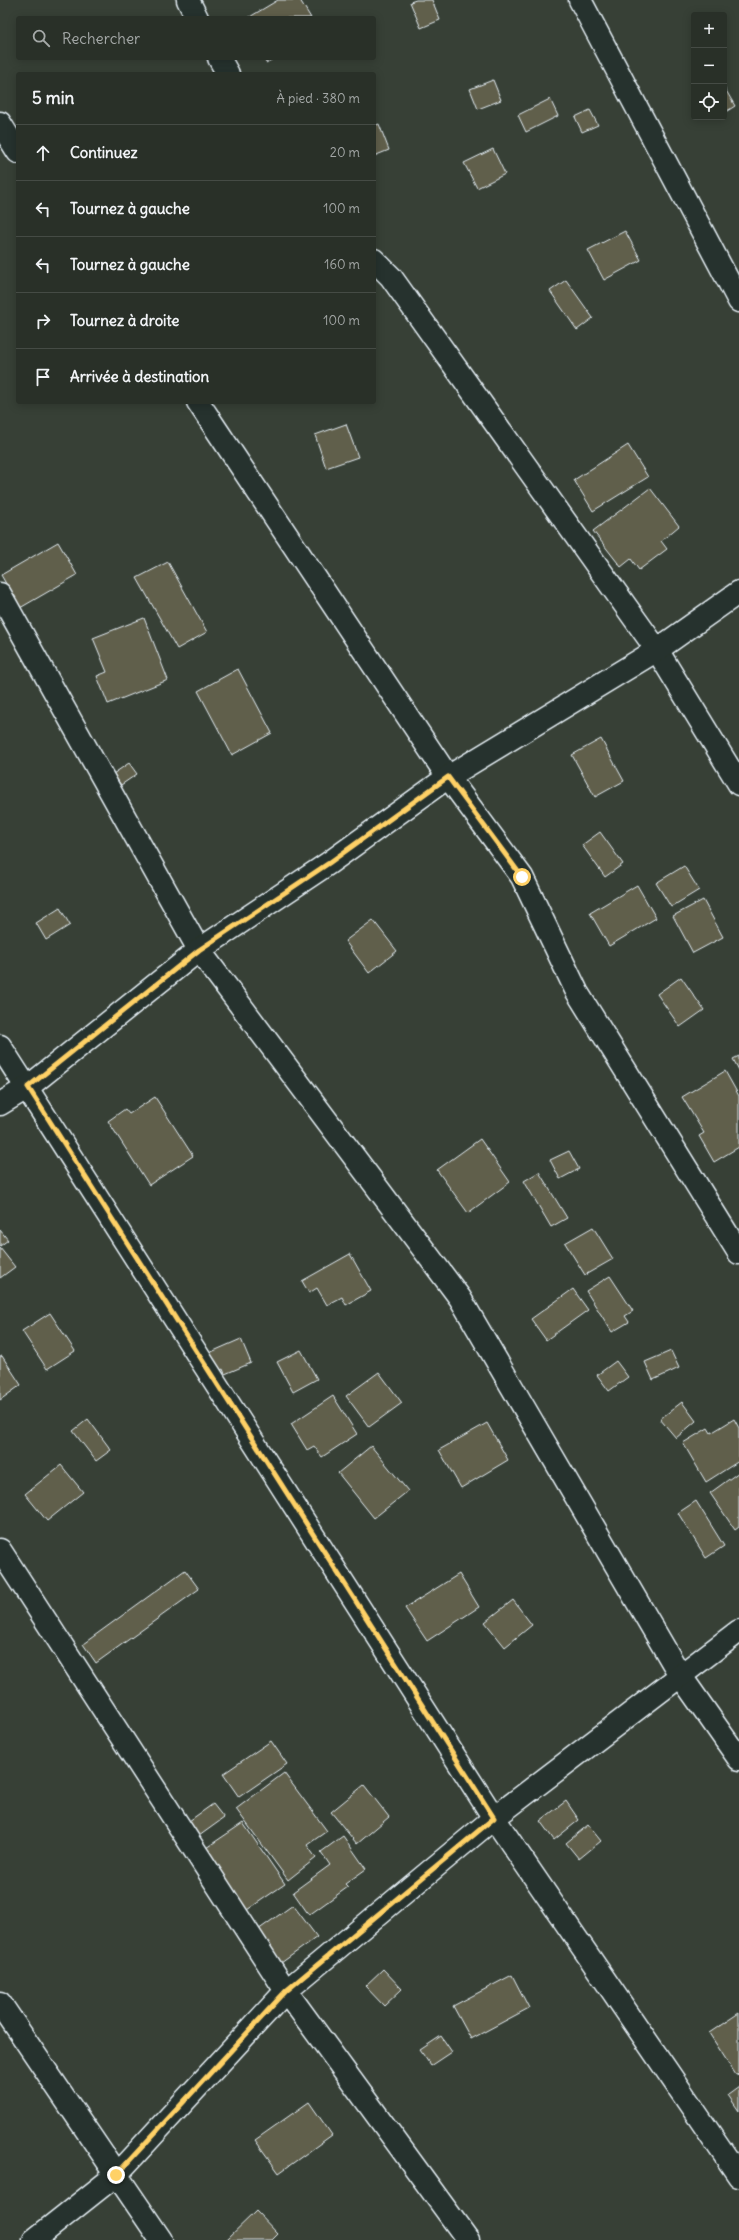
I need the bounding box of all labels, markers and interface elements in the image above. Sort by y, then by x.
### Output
map controls [691,12,727,120]
button: + [691,12,727,48]
search box [16,16,376,60]
icon: search [30,27,52,49]
text: Rechercher [62,29,140,48]
button: − [691,48,727,84]
button: locate [691,84,727,120]
text: 5 min [32,87,74,109]
text: À pied · 380 m [277,90,360,107]
icon: ahead [32,142,54,164]
text: Continuez [70,143,138,162]
text: 20 m [330,144,360,161]
icon: left [32,198,54,220]
text: Tournez à gauche [70,199,190,218]
text: 100 m [323,200,360,217]
icon: left [32,254,54,276]
text: Tournez à gauche [70,255,190,274]
text: 160 m [324,256,360,273]
icon: right [32,310,54,332]
text: Tournez à droite [70,311,179,330]
text: 100 m [323,312,360,329]
icon: arrive [32,366,54,388]
text: Arrivée à destination [70,367,209,386]
route start [513,868,531,886]
route end [107,2166,125,2184]

